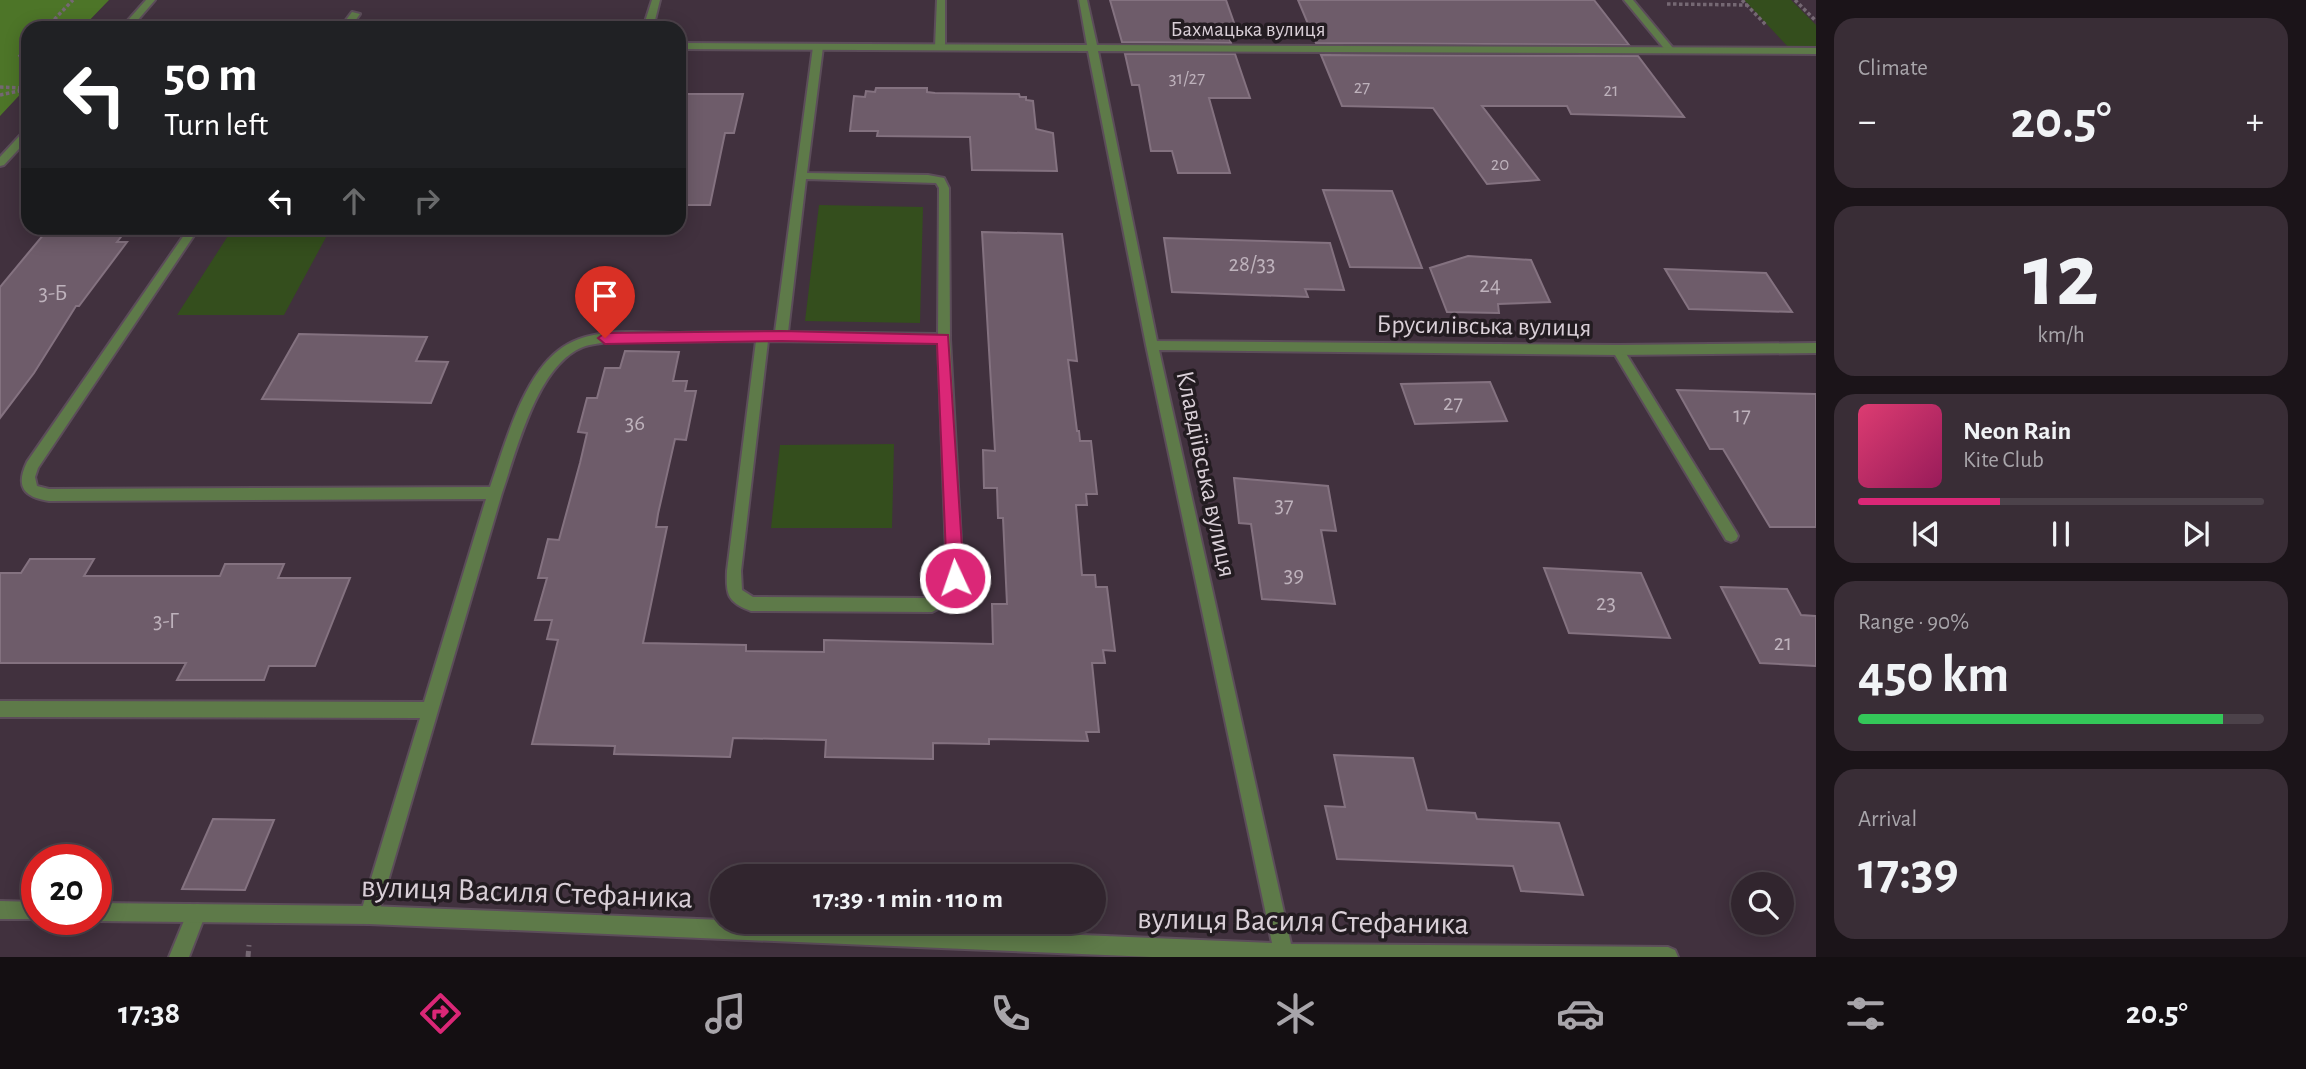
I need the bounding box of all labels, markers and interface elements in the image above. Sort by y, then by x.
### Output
street label: Бахмацька вулиця [1170,19,1326,40]
icon: left [49,49,140,140]
text: 50 m [164,51,258,100]
text: Climate [1858,57,1928,80]
house number: 31/27 [1169,69,1205,88]
house number: 27 [1354,78,1370,97]
house number: 21 [1603,81,1619,100]
text: 20.5° [2010,95,2112,147]
text: − [1858,103,1876,141]
text: + [2246,103,2264,141]
text: Turn left [164,109,268,141]
house number: 20 [1491,155,1509,174]
icon: left [262,182,300,220]
icon: ahead [335,182,373,220]
icon: right [408,182,446,220]
text: 12 [2023,231,2099,322]
house number: 28/33 [1229,253,1275,276]
pin [575,266,635,338]
house number: 24 [1479,274,1501,297]
icon: arrive [586,277,624,315]
house number: 3-Б [38,282,68,305]
street label: Брусилівська вулиця [1376,311,1592,341]
text: km/h [2037,324,2085,347]
street label: Клавдіївська вулиця [1171,368,1241,580]
house number: 27 [1443,392,1463,415]
house number: 17 [1733,404,1751,427]
house number: 36 [625,412,645,435]
text: Neon Rain [1963,418,2071,444]
text: Kite Club [1963,449,2044,472]
house number: 37 [1274,494,1294,517]
icon: previous [1907,515,1945,553]
icon: pause [2042,515,2080,553]
icon: next [2177,515,2215,553]
position arrow [918,541,992,615]
house number: 39 [1284,564,1304,587]
house number: 23 [1596,592,1616,615]
house number: 3-Г [153,610,180,633]
text: Range · 90% [1858,611,1969,634]
house number: 21 [1774,632,1792,655]
text: 450 km [1858,649,2009,701]
text: Arrival [1858,808,1917,831]
speed limit sign: 20 [21,844,112,935]
text: 17:39 [1858,846,1959,898]
street label: вулиця Василя Стефаника [360,870,694,914]
map controls [1731,872,1794,935]
button: search [1731,872,1794,935]
text: 17:39 · 1 min · 110 m [813,886,1003,912]
street label: вулиця Василя Стефаника [1137,902,1469,940]
icon: directions [416,989,465,1038]
icon: music [701,989,750,1038]
icon: phone [986,989,1035,1038]
icon: climate [1271,989,1320,1038]
icon: car [1556,989,1605,1038]
icon: filters [1841,989,1890,1038]
text: 17:38 [118,997,180,1029]
text: 20.5° [2126,997,2188,1029]

